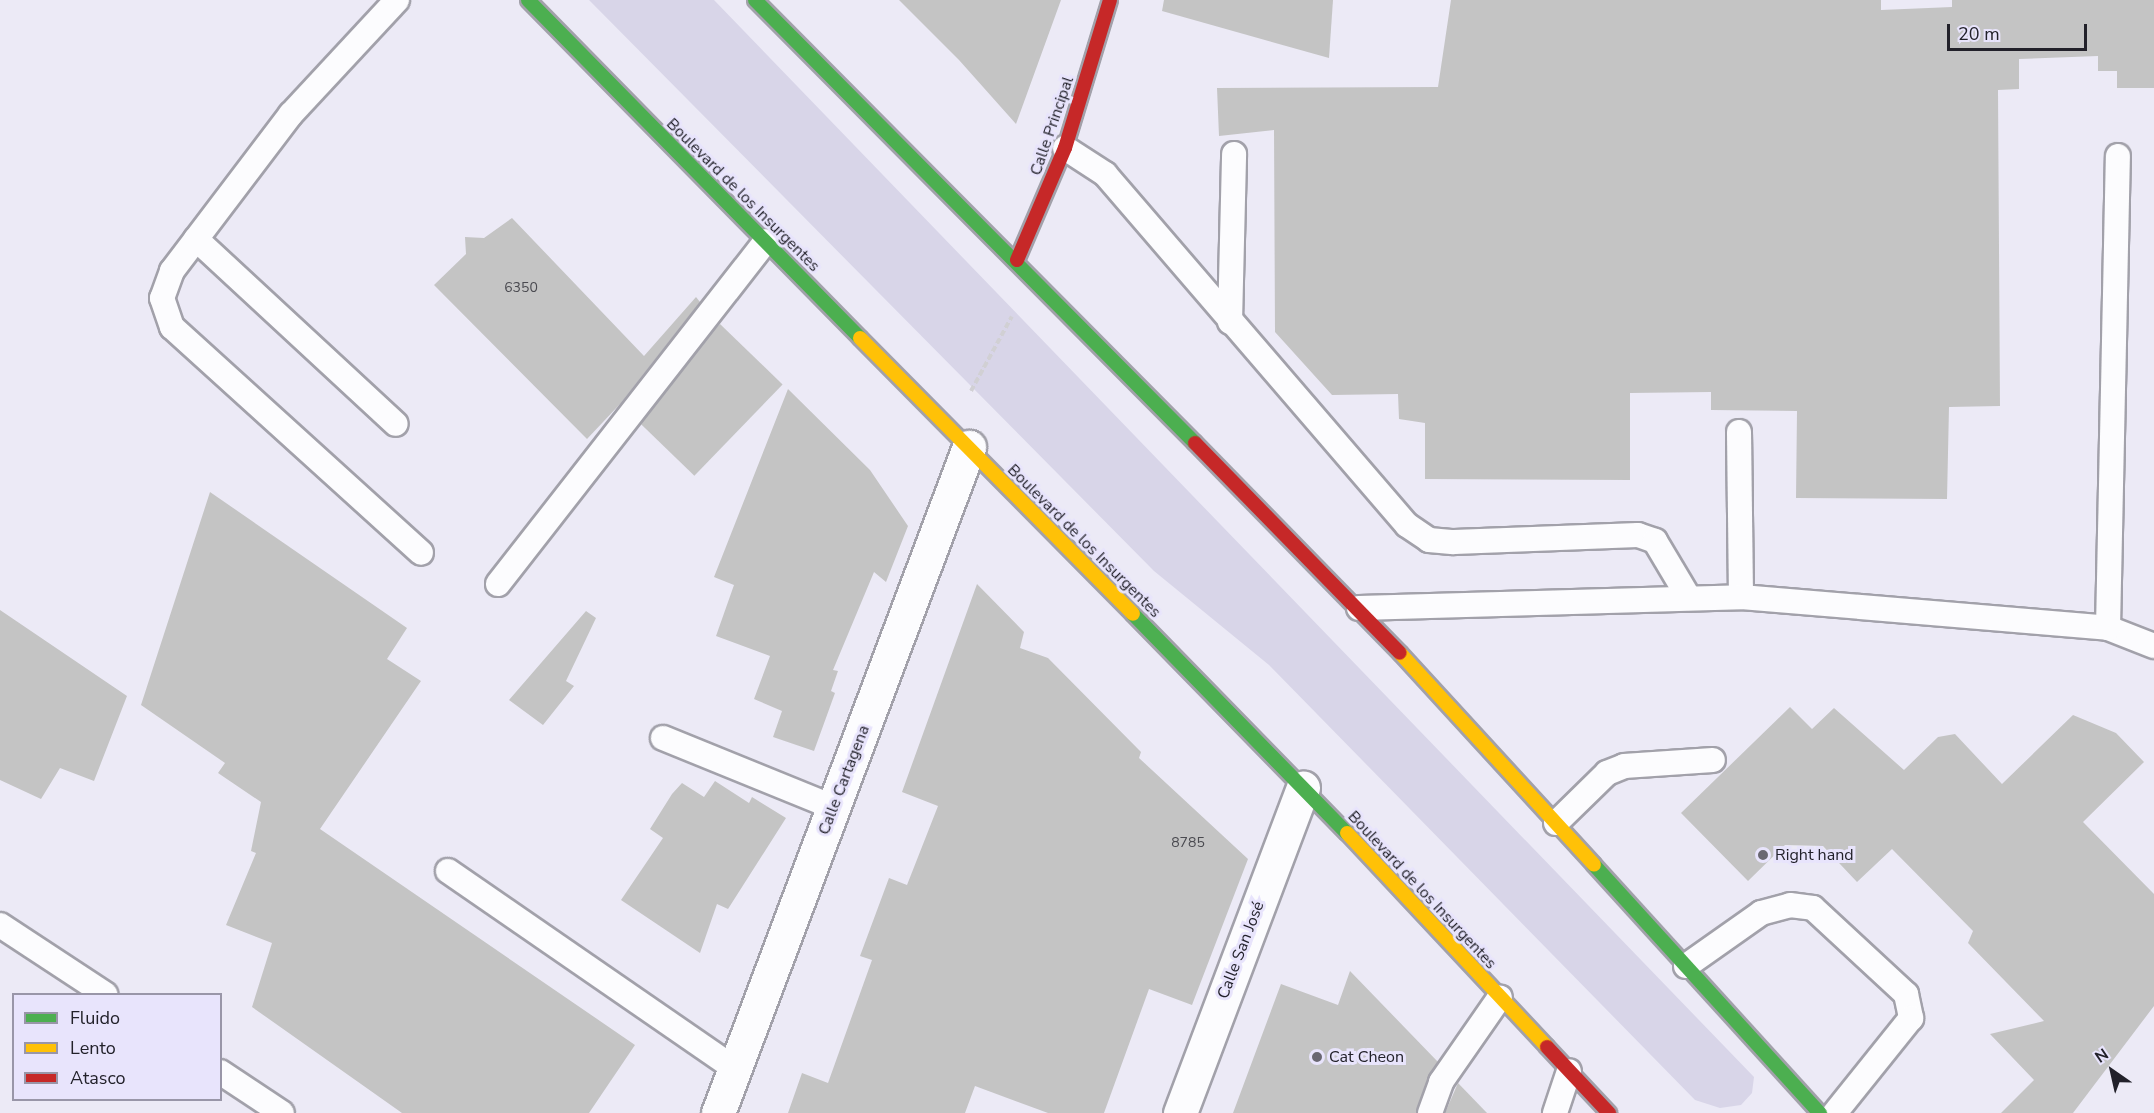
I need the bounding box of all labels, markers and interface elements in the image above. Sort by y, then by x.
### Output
scale bar [1950,12,2090,50]
text: 20 m [1958,22,2000,46]
street label: Calle Principal [1026,74,1078,178]
street label: Boulevard de los Insurgentes [662,114,824,276]
house number: 6350 [504,280,538,296]
street label: Boulevard de los Insurgentes [1003,460,1165,622]
street label: Calle Cartagena [814,723,874,837]
street label: Boulevard de los Insurgentes [1344,807,1500,973]
house number: 8785 [1171,835,1205,851]
place label: Right hand [1775,845,1854,865]
marker: Right hand [1756,848,1770,862]
street label: Calle San José [1214,899,1268,1001]
legend [12,993,222,1101]
text: Fluido [70,1006,120,1030]
text: Lento [70,1036,116,1060]
north arrow [2082,1041,2142,1101]
text: N [2091,1044,2113,1069]
place label: Cat Cheon [1329,1047,1404,1067]
marker: Cat Cheon [1310,1050,1324,1064]
text: Atasco [70,1066,126,1090]

